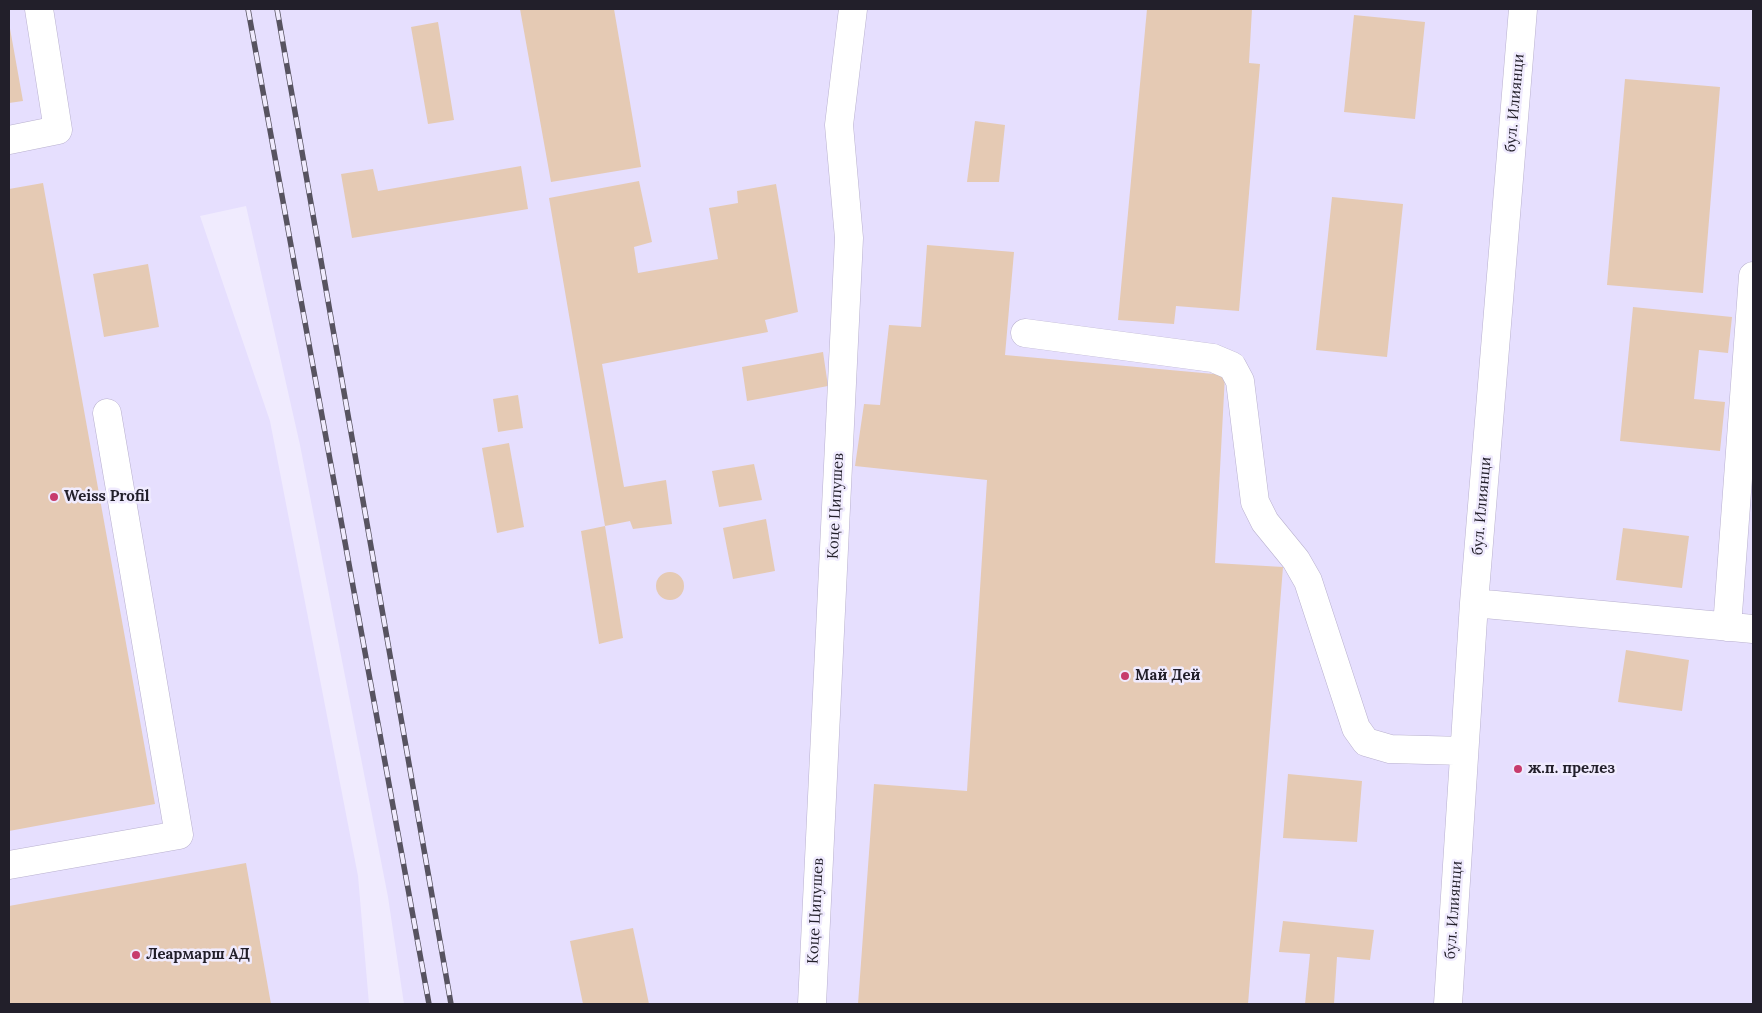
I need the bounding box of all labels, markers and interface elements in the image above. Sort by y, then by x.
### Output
street label: бул. Илиянци [1502,53,1528,153]
street label: Коце Ципушев [824,453,848,559]
street label: бул. Илиянци [1469,456,1495,556]
place label: Weiss Profil [64,488,149,506]
marker: Weiss Profil [48,491,60,503]
place label: Май Дей [1135,667,1200,685]
marker: Май Дей [1119,670,1131,682]
place label: ж.п. прелез [1528,760,1615,778]
marker: ж.п. прелез [1512,763,1524,775]
street label: Коце Ципушев [804,858,828,964]
street label: бул. Илиянци [1442,860,1466,960]
place label: Леармарш АД [146,946,250,964]
marker: Леармарш АД [130,949,142,961]

